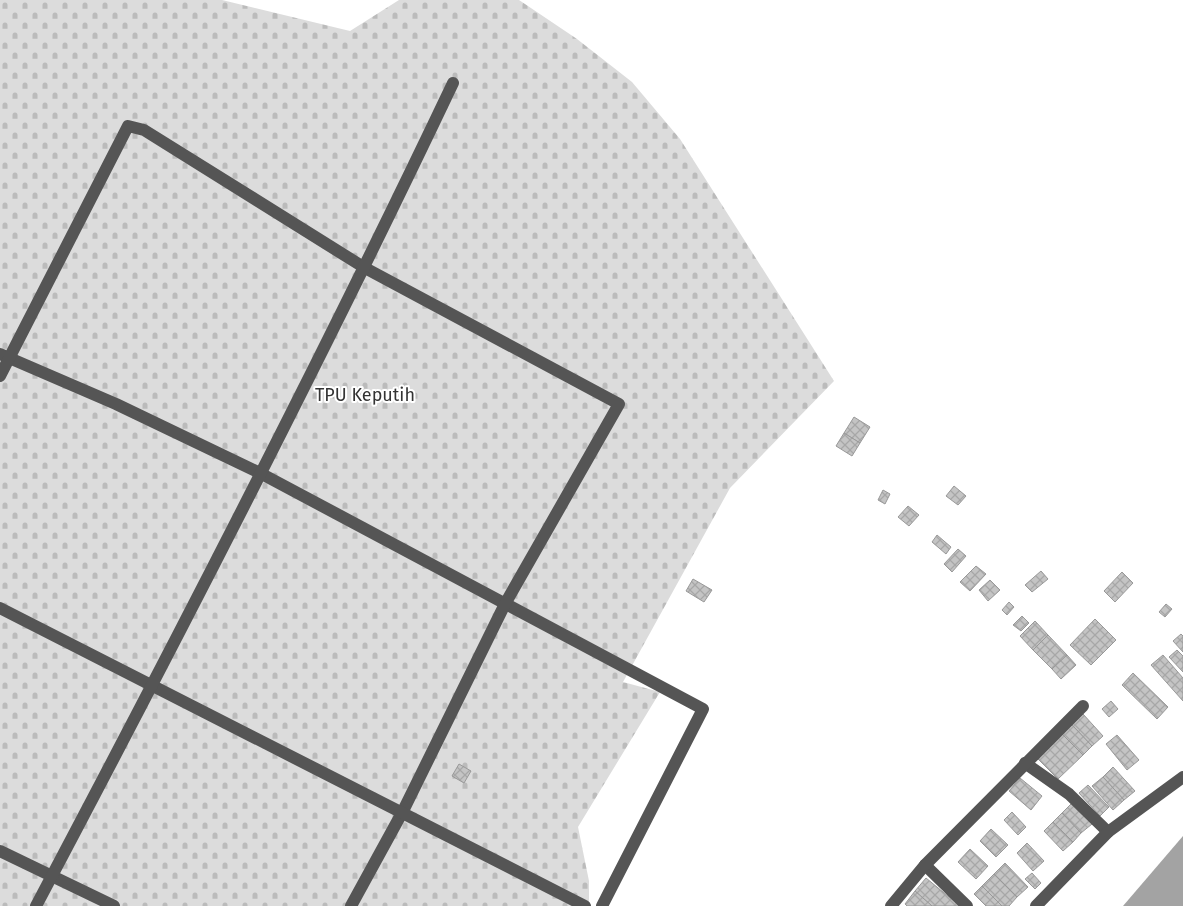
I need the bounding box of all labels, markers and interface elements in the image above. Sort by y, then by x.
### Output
park label: TPU Keputih [315,384,415,406]

